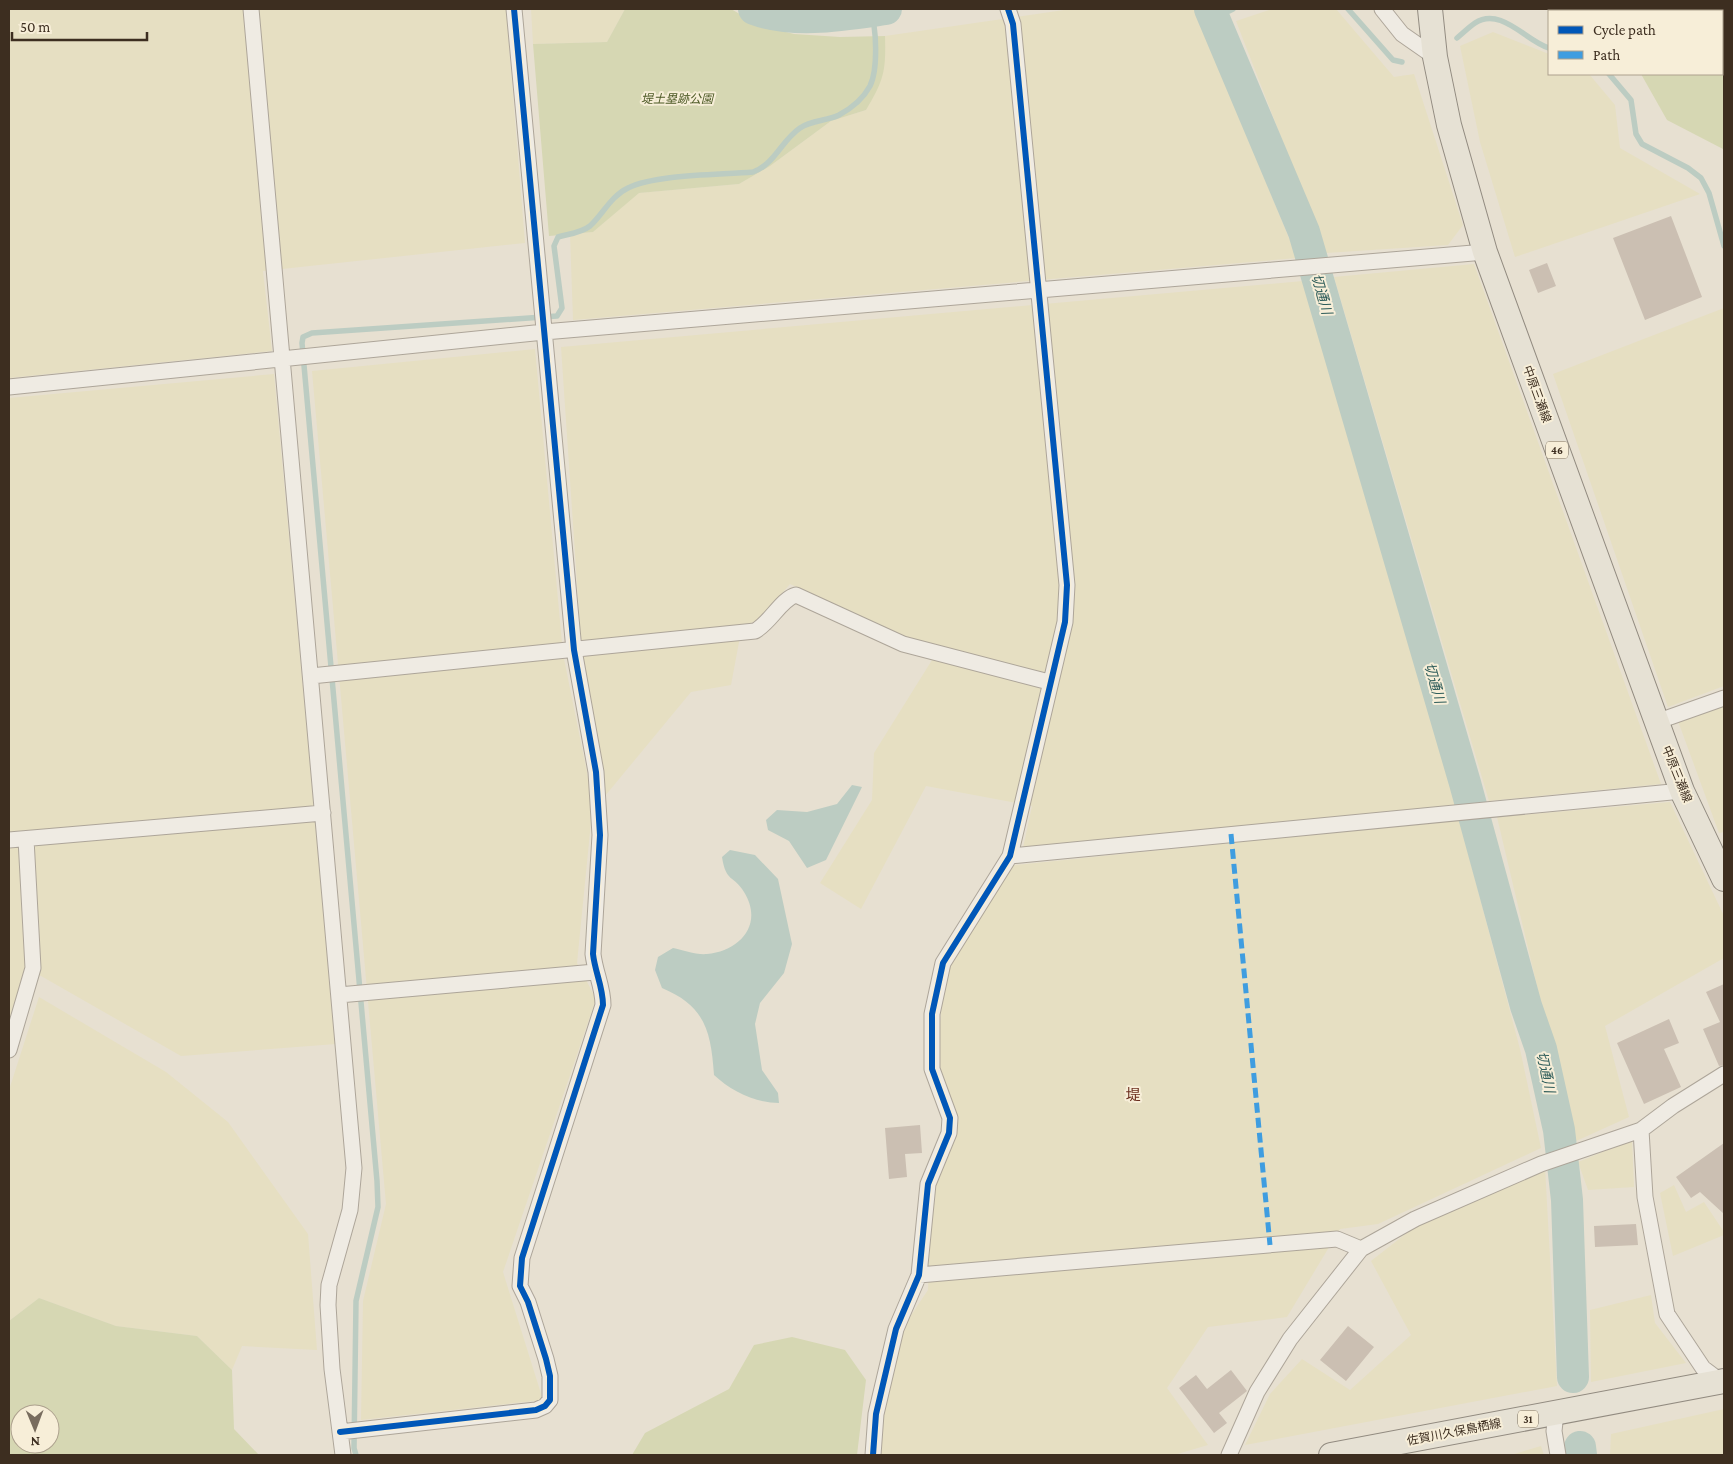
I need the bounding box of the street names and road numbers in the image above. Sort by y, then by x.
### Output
street label: 中原三瀬線 [1520,363,1554,425]
road number: 46 [1546,442,1568,458]
street label: 中原三瀬線 [1659,744,1695,804]
road number: 31 [1518,1410,1538,1428]
street label: 佐賀川久保鳥栖線 [1406,1416,1502,1448]

